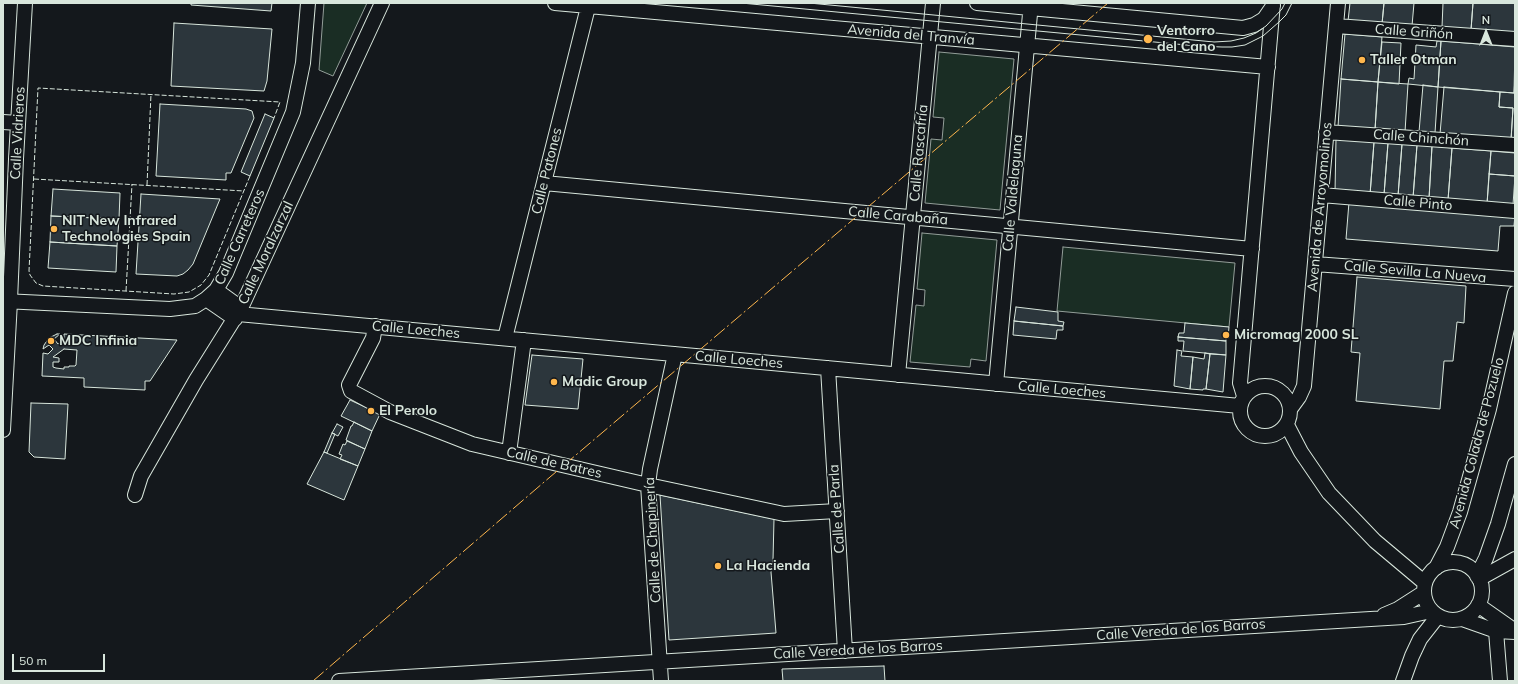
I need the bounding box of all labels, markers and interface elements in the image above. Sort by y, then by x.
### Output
north arrow [1466,12,1506,52]
text: N [1482,13,1490,27]
street label: Avenida del Tranvía [847,21,975,49]
street label: Calle Griñón [1374,21,1454,43]
place label: Ventorro del Cano [1157,23,1216,56]
marker: Ventorro del Cano [1142,33,1154,45]
place label: Taller Otman [1370,52,1457,68]
marker: Taller Otman [1357,55,1367,65]
street label: Calle Vidrieros [7,86,29,180]
street label: Calle Rascafría [906,104,932,202]
street label: Avenida de Arroyomolinos [1304,121,1336,293]
street label: Calle Patones [528,126,566,216]
street label: Calle Chinchón [1372,126,1470,150]
street label: Calle Valdelaguna [1000,134,1026,252]
street label: Calle Carreteros [211,186,269,288]
street label: Calle Pinto [1383,192,1453,214]
street label: Calle Moralzarzal [235,199,297,307]
street label: Calle Carabaña [847,203,949,229]
place label: NIT New Infrared Technologies Spain [62,213,191,246]
marker: NIT New Infrared Technologies Spain [49,224,59,234]
street label: Calle Sevilla La Nueva [1343,257,1487,287]
street label: Calle Loeches [371,318,461,342]
place label: Micromag 2000 SL [1234,327,1359,343]
marker: Micromag 2000 SL [1221,330,1231,340]
place label: MDC Infinia [59,333,137,349]
marker: MDC Infinia [46,336,56,346]
street label: Calle Loeches [694,348,784,372]
street label: Avenida Colada de Pozuelo [1446,355,1508,531]
place label: Madic Group [562,374,647,390]
marker: Madic Group [549,377,559,387]
street label: Calle Loeches [1017,378,1107,402]
place label: El Perolo [379,403,437,419]
marker: El Perolo [366,406,376,416]
street label: Calle de Batres [505,444,603,482]
street label: Calle de Parla [826,464,848,554]
street label: Calle de Chapinería [641,477,665,603]
place label: La Hacienda [726,558,810,574]
marker: La Hacienda [713,561,723,571]
street label: Calle Vereda de los Barros [1096,616,1266,644]
street label: Calle Vereda de los Barros [773,637,943,663]
scale bar [14,646,107,672]
text: 50 m [19,653,47,668]

